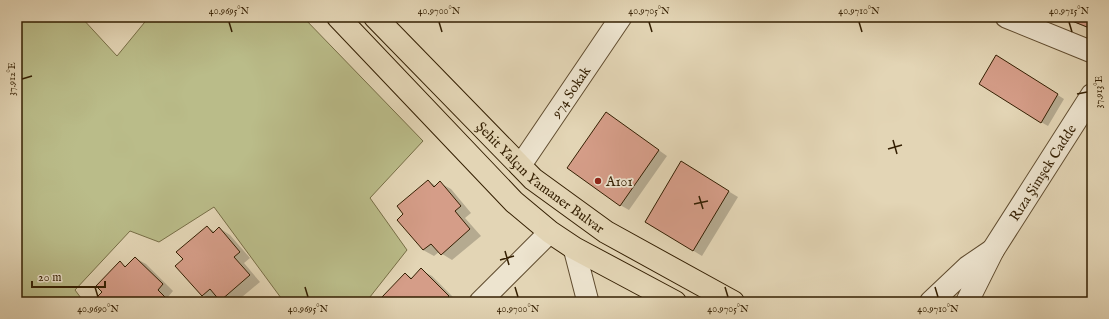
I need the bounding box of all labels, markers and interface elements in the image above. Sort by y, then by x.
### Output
text: 40.9695°N [209,5,250,18]
text: 40.9700°N [418,5,461,18]
text: 40.9705°N [628,5,670,18]
text: 40.9710°N [838,5,880,18]
text: 40.9715°N [1049,5,1089,18]
text: 37.912°E [6,62,19,96]
street label: 974 Sokak [547,62,595,122]
text: 37.913°E [1093,76,1106,108]
street label: Şehit Yalçın Yamaner Bulvar [472,118,608,238]
street label: Rıza Şimşek Cadde [1006,121,1081,225]
place label: A101 [605,173,633,191]
marker: A101 [593,176,603,186]
scale bar [32,263,105,289]
text: 20 m [38,270,61,285]
text: 40.9690°N [77,303,119,316]
text: 40.9695°N [288,303,329,316]
text: 40.9700°N [497,303,540,316]
text: 40.9705°N [707,303,749,316]
text: 40.9710°N [917,303,959,316]

